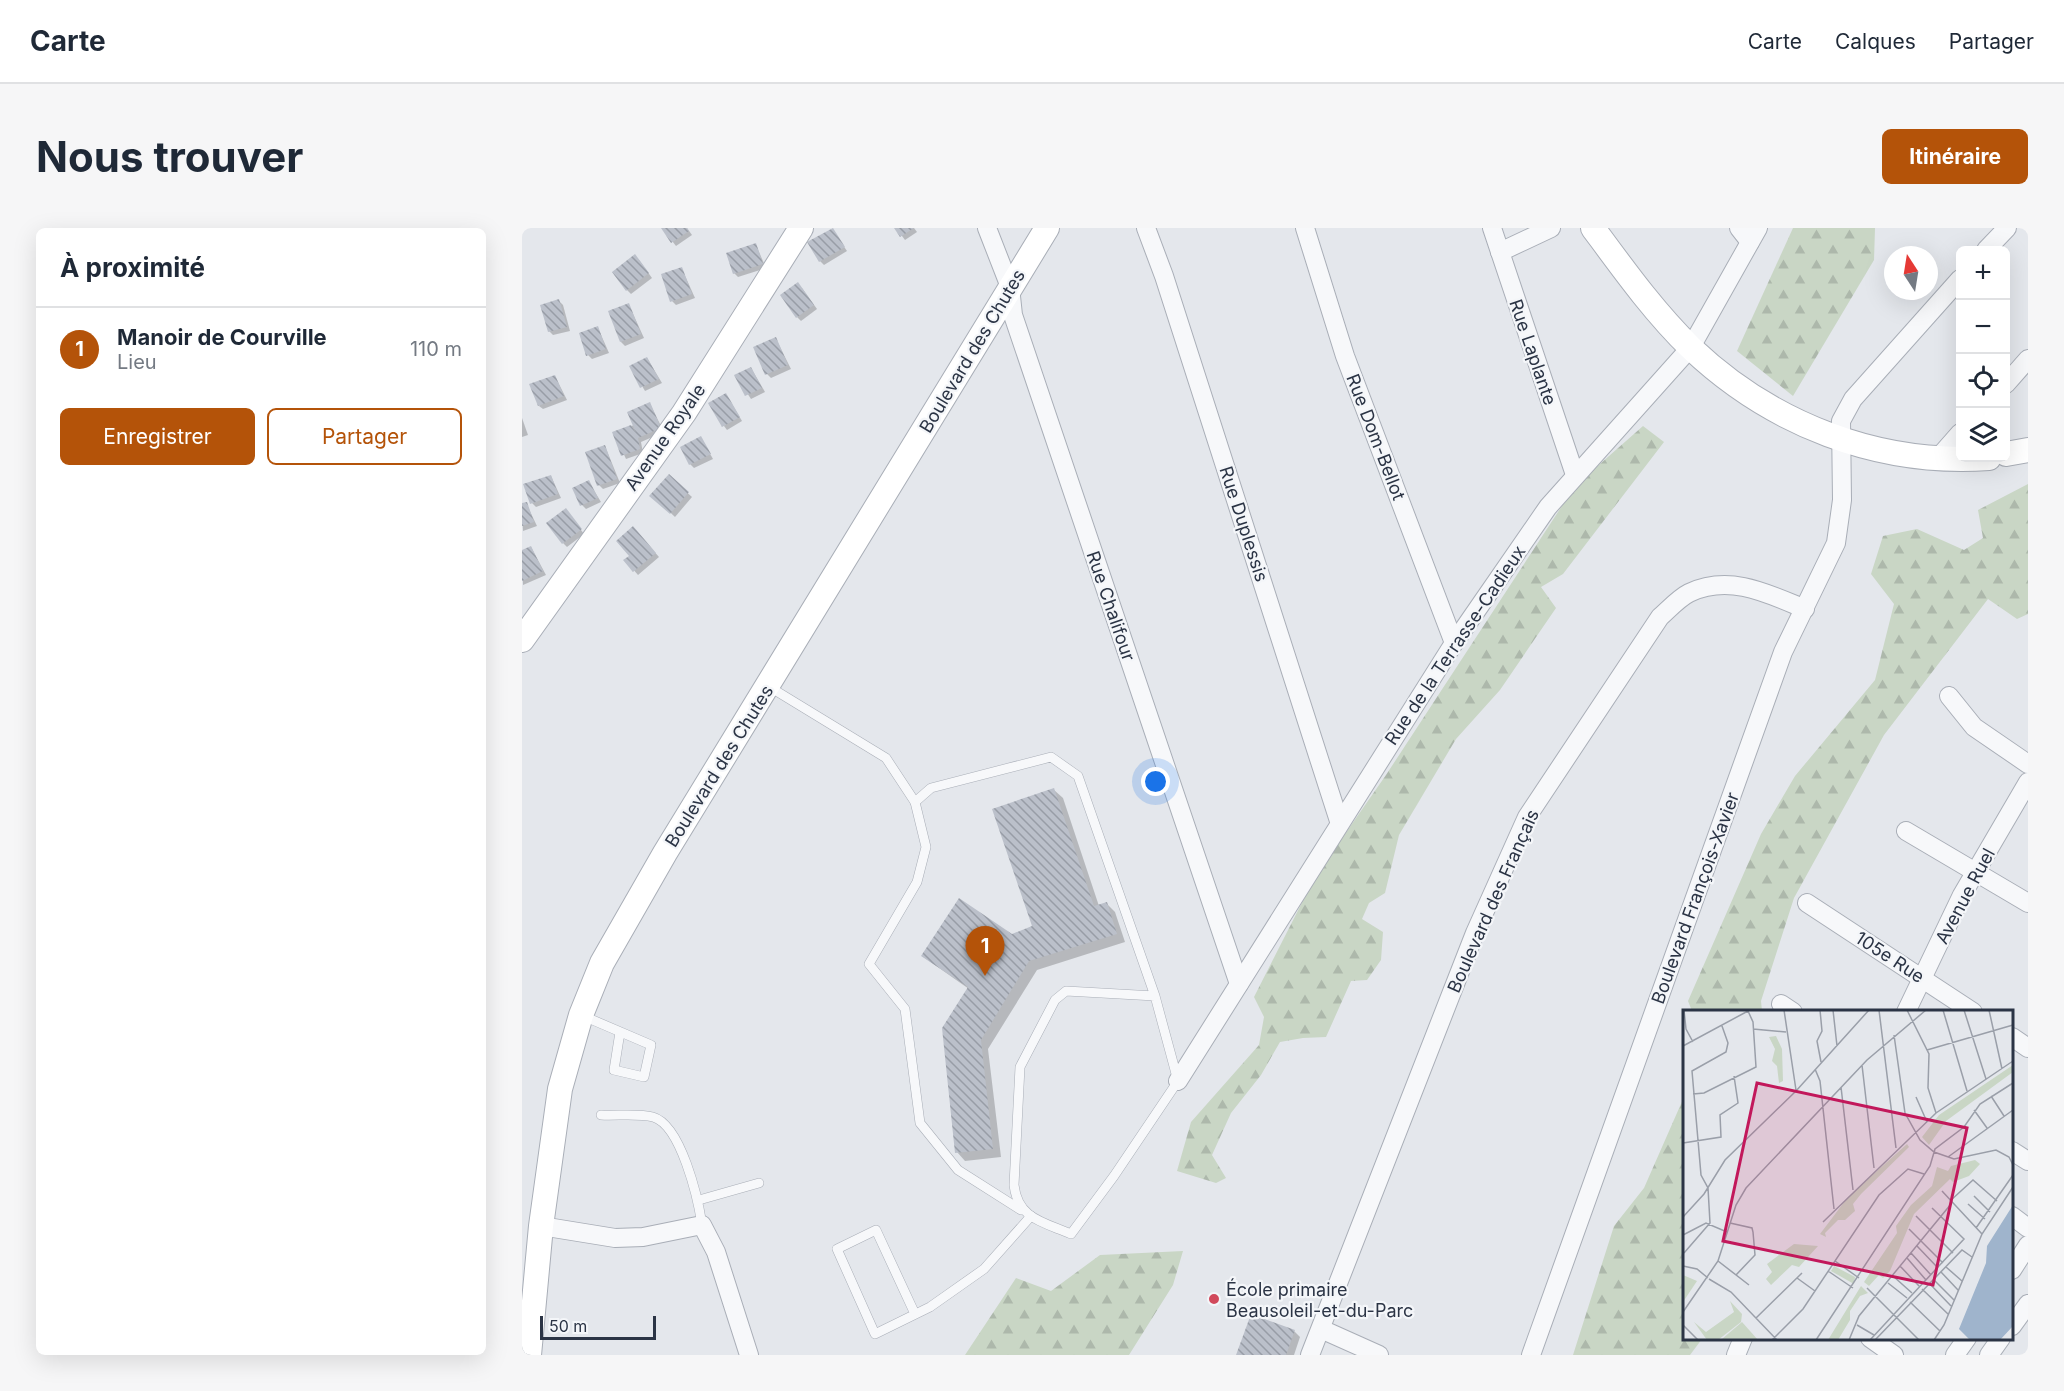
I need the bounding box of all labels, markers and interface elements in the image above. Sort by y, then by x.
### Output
text: Carte [30,24,106,58]
text: Carte [1748,29,1802,54]
text: Calques [1835,29,1916,54]
text: Partager [1949,29,2034,54]
button: Itinéraire [1882,129,2028,184]
text: Nous trouver [36,131,303,182]
north arrow [1884,246,1938,300]
map controls [1956,246,2010,462]
button: + [1956,246,2010,300]
text: À proximité [60,252,205,283]
street label: Boulevard des Chutes [915,266,1029,436]
street label: Rue Laplante [1505,296,1561,408]
button: − [1956,300,2010,354]
text: Manoir de Courville [117,324,327,350]
text: 1 [75,337,84,361]
text: 110 m [410,337,462,361]
text: Lieu [117,350,157,374]
button: locate [1956,354,2010,408]
street label: Rue Dom-Bellot [1342,371,1410,503]
street label: Avenue Royale [621,380,709,494]
button: Enregistrer [60,408,255,465]
button: Partager [267,408,462,465]
button: layers [1956,408,2010,462]
street label: Rue Duplessis [1215,464,1273,584]
street label: Rue de la Terrasse-Cadieux [1380,541,1530,749]
street label: Rue Chalifour [1082,548,1140,664]
street label: Boulevard des Chutes [661,681,777,851]
your location [1141,767,1170,796]
street label: Boulevard François-Xavier [1647,789,1743,1007]
street label: Boulevard des Français [1443,806,1543,996]
street label: Avenue Ruel [1931,845,1999,947]
pin: 1 [966,926,1004,976]
street label: 105e Rue [1852,927,1928,987]
inset map [1683,1010,2013,1340]
place label: École primaire Beausoleil-et-du-Parc [1226,1278,1413,1321]
marker: École primaire Beausoleil-et-du-Parc [1207,1292,1221,1306]
scale bar [540,1313,656,1340]
text: 50 m [549,1316,587,1336]

